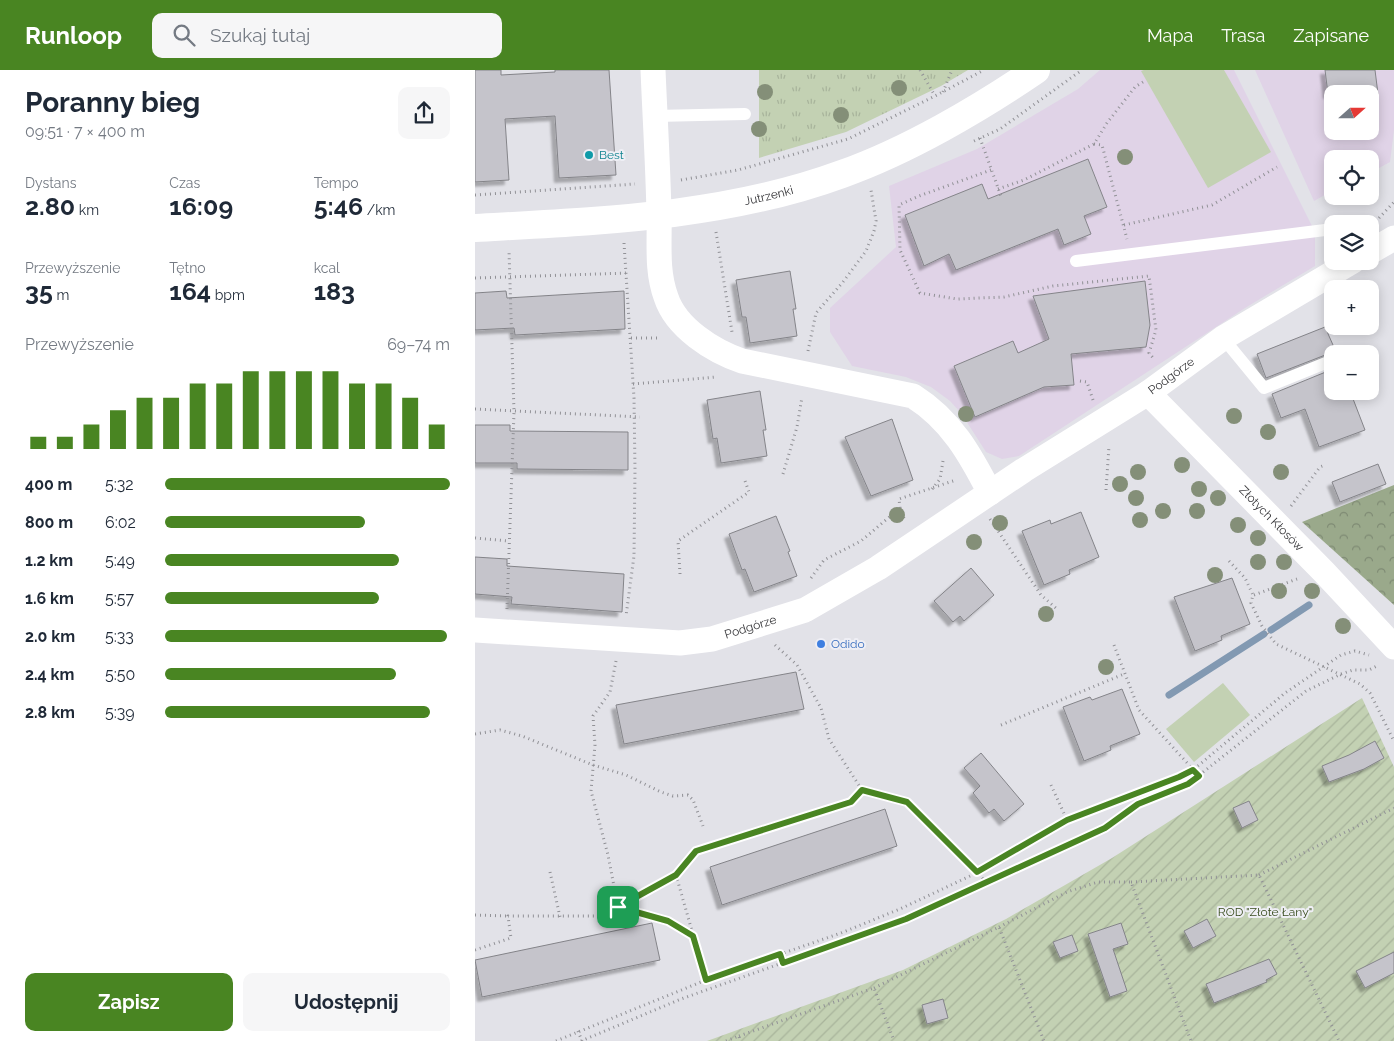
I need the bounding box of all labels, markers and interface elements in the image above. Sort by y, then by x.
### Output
search box [152,13,502,58]
text: Runloop [25,21,122,50]
icon: search [170,21,198,49]
text: Szukaj tutaj [210,24,310,46]
text: Mapa [1147,25,1193,46]
text: Trasa [1221,25,1265,46]
text: Zapisane [1293,25,1369,46]
north arrow [1324,85,1379,140]
map controls [1324,85,1379,400]
text: Poranny bieg [25,86,200,119]
button: share [398,87,450,139]
text: 09:51 · 7 × 400 m [25,122,145,141]
place label: Best [599,148,624,162]
marker: Best [583,149,595,161]
button: locate [1324,150,1379,205]
text: Dystans [25,175,76,191]
text: Czas [169,175,200,191]
text: Tempo [314,175,359,191]
street label: Jutrzenki [743,183,795,208]
text: 2.80 [25,191,75,221]
text: 16:09 [169,191,233,221]
text: 5:46 [314,191,363,221]
text: km [75,202,99,218]
text: /km [363,202,395,218]
button: layers [1324,215,1379,270]
text: Przewyższenie [25,260,120,276]
text: Tętno [169,260,206,276]
text: kcal [314,260,340,276]
text: 35 [25,276,53,306]
text: 164 [169,276,211,306]
text: 183 [314,276,355,306]
button: + [1324,280,1379,335]
text: m [53,287,69,303]
text: bpm [211,287,245,303]
text: Przewyższenie [25,335,134,354]
text: 69–74 m [387,335,450,354]
button: − [1324,345,1379,400]
street label: Podgórze [1146,354,1197,397]
text: 400 m [25,475,73,494]
text: 5:32 [105,475,134,494]
street label: Złotych Kłosów [1236,483,1307,554]
text: 800 m [25,513,73,532]
text: 6:02 [105,513,136,532]
text: 1.2 km [25,551,73,570]
text: 5:49 [105,551,135,570]
text: 1.6 km [25,589,74,608]
text: 5:57 [105,589,134,608]
street label: Podgórze [723,612,778,642]
text: 2.0 km [25,627,75,646]
text: 5:33 [105,627,134,646]
place label: Odido [831,637,865,651]
marker: Odido [815,638,827,650]
text: 2.4 km [25,665,74,684]
text: 5:50 [105,665,135,684]
text: 2.8 km [25,703,75,722]
text: 5:39 [105,703,135,722]
pin [597,886,639,928]
icon: arrive [604,893,632,921]
park label: ROD "Złote Łany" [1218,905,1312,919]
button: Zapisz [25,973,233,1031]
button: Udostępnij [243,973,450,1031]

